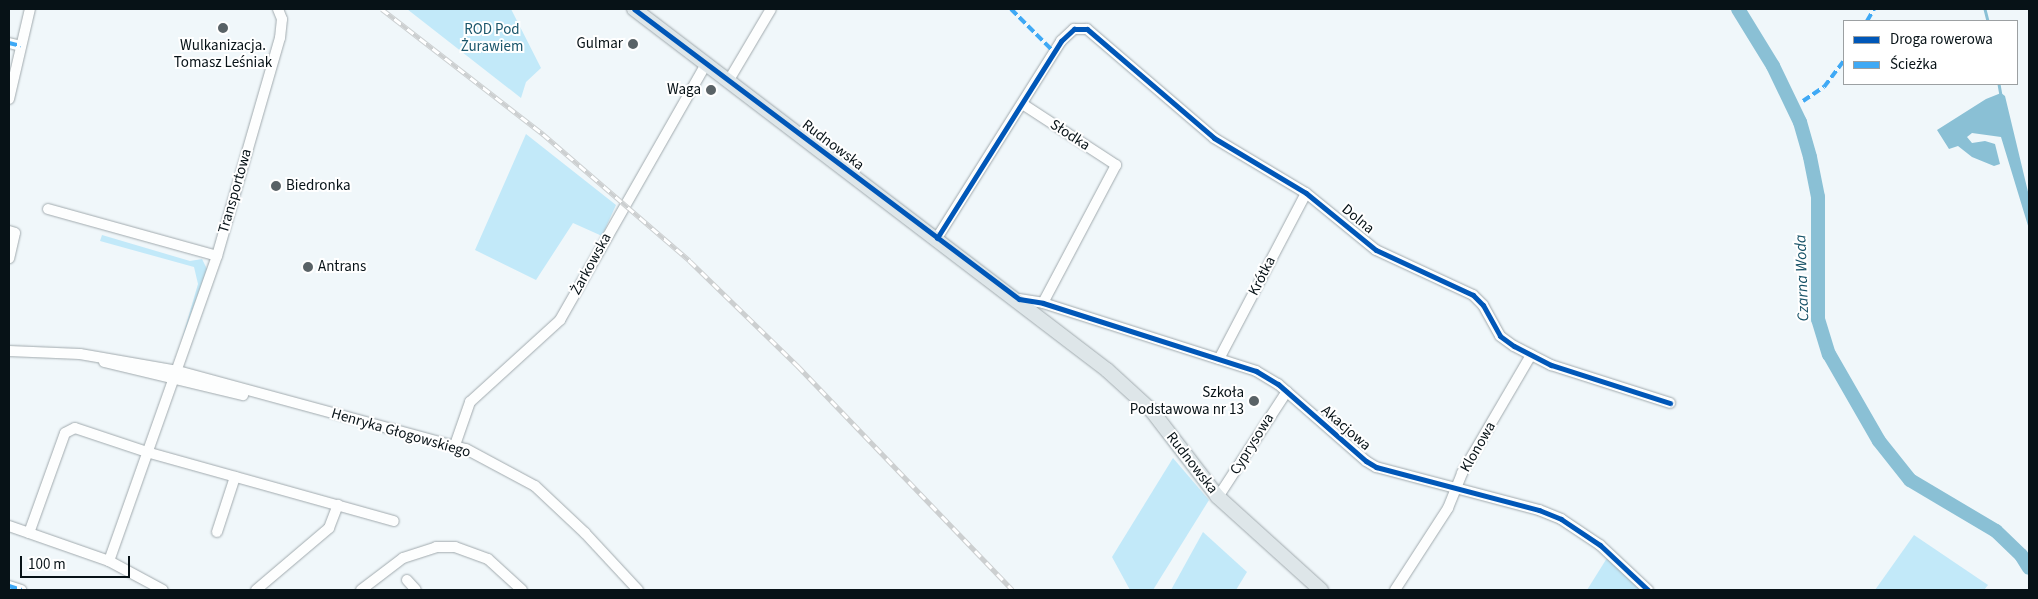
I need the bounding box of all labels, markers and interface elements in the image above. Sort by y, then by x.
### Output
park label: ROD Pod Żurawiem [461,20,523,55]
legend [1843,20,2018,85]
marker: Wulkanizacja. Tomasz Leśniak [217,22,229,34]
text: Droga rowerowa [1890,29,1993,50]
place label: Gulmar [577,35,623,53]
place label: Wulkanizacja. Tomasz Leśniak [174,36,272,71]
marker: Gulmar [627,38,639,50]
text: Ścieżka [1890,54,1937,75]
place label: Waga [667,81,701,99]
marker: Waga [705,84,717,96]
street label: Rudnowska [798,116,868,174]
street label: Słodka [1047,116,1093,154]
street label: Transportowa [214,147,256,235]
place label: Biedronka [286,177,350,195]
marker: Biedronka [270,180,282,192]
street label: Dolna [1338,200,1378,238]
street label: Żarkowska [567,230,615,298]
water label: Czarna Woda [1791,234,1813,322]
street label: Krótka [1245,253,1279,299]
place label: Antrans [318,258,366,276]
marker: Antrans [302,261,314,273]
place label: Szkoła Podstawowa nr 13 [1130,383,1244,418]
marker: Szkoła Podstawowa nr 13 [1248,395,1260,407]
street label: Akacjowa [1318,402,1374,454]
street label: Henryka Głogowskiego [329,404,473,462]
street label: Cyprysowa [1226,410,1278,478]
street label: Klonowa [1456,419,1500,475]
street label: Rudnowska [1162,429,1222,497]
scale bar [22,546,132,578]
text: 100 m [28,554,66,575]

